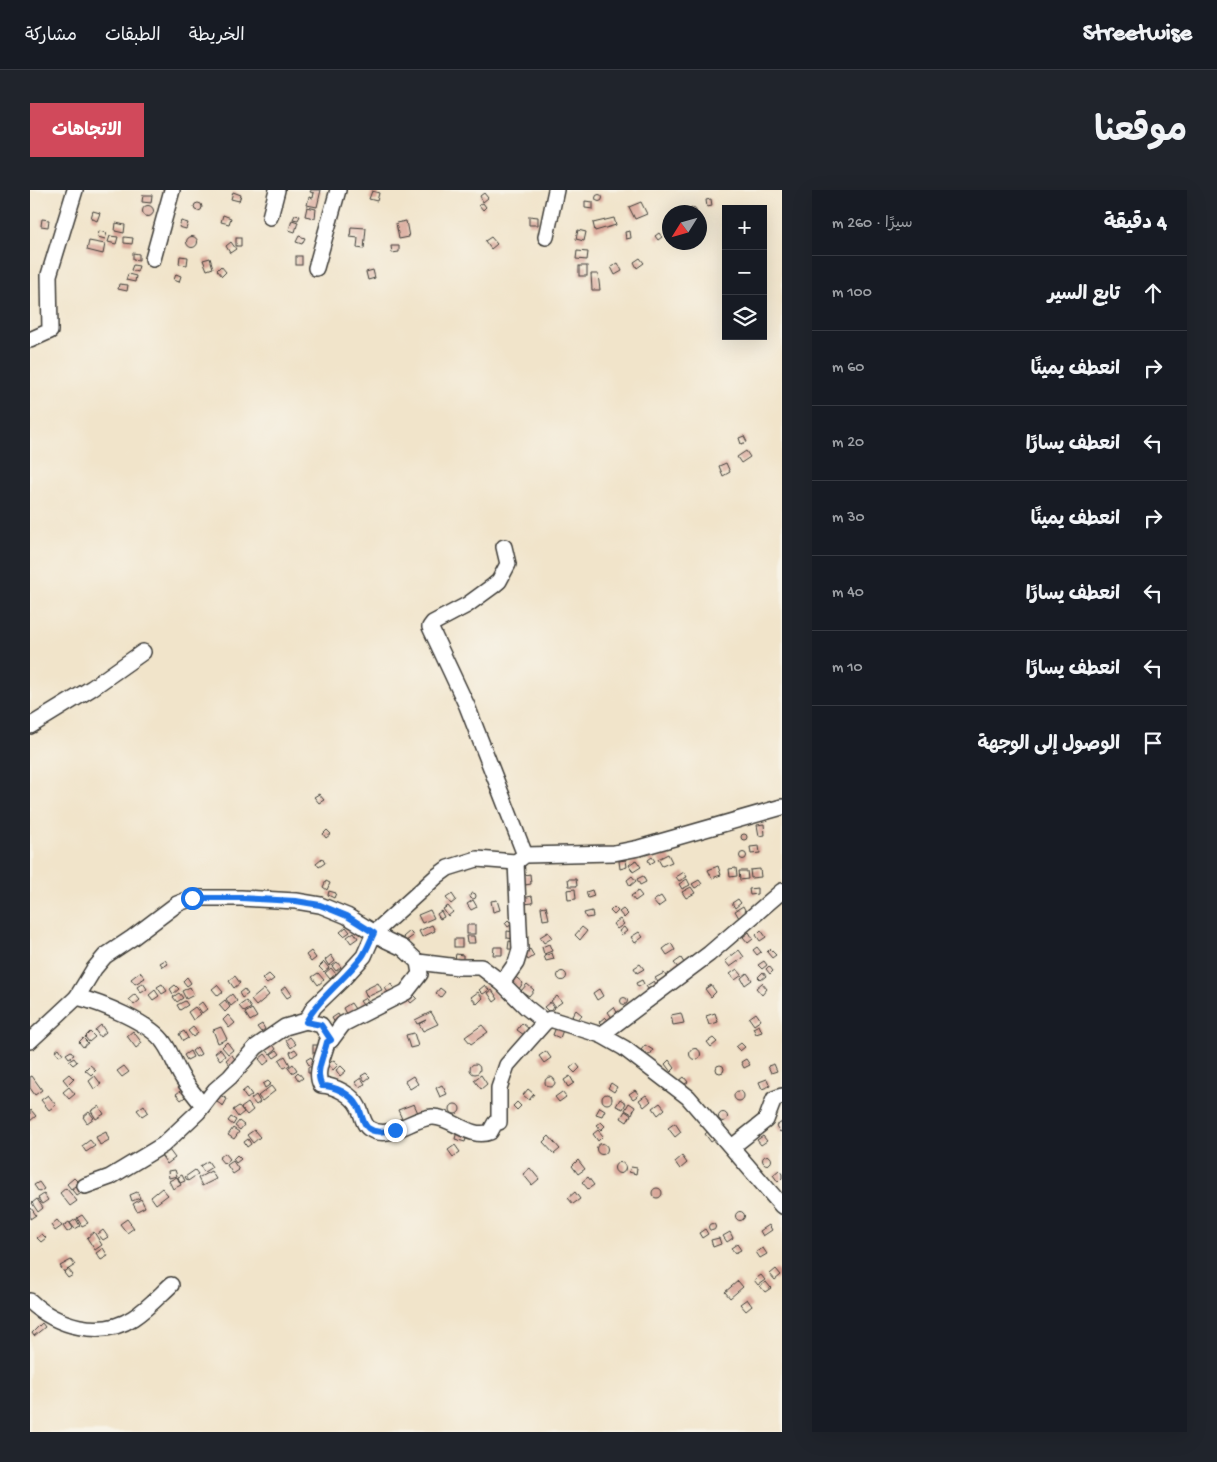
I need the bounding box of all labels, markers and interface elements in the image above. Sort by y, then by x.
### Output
text: Streetwise [1083,20,1192,49]
text: مشاركة [25,26,77,47]
text: الطبقات [105,26,161,47]
text: الخريطة [189,26,245,47]
button: الاتجاهات [30,103,144,157]
text: موقعنا [1094,113,1187,154]
north arrow [662,205,707,250]
map controls [722,205,767,340]
button: + [722,205,767,250]
text: 4 دقيقة [1104,212,1167,237]
text: سيرًا · 260 m [832,215,913,234]
button: − [722,250,767,295]
icon: ahead [1139,279,1167,307]
text: 100 m [832,284,872,303]
text: تابع السير [1048,284,1120,307]
button: layers [722,295,767,340]
icon: right [1139,354,1167,382]
text: 60 m [832,359,864,378]
text: انعطف يمينًا [1031,359,1120,382]
icon: left [1139,429,1167,457]
text: 20 m [832,434,864,453]
text: انعطف يسارًا [1026,434,1120,457]
icon: right [1139,504,1167,532]
text: 30 m [832,509,865,528]
text: انعطف يمينًا [1031,509,1120,532]
icon: left [1139,579,1167,607]
text: 40 m [832,584,864,603]
text: انعطف يسارًا [1026,584,1120,607]
icon: left [1139,654,1167,682]
text: 10 m [832,659,863,678]
text: انعطف يسارًا [1026,659,1120,682]
icon: arrive [1139,729,1167,757]
text: الوصول إلى الوجهة [977,734,1120,757]
route start [181,887,204,910]
route end [384,1119,407,1142]

